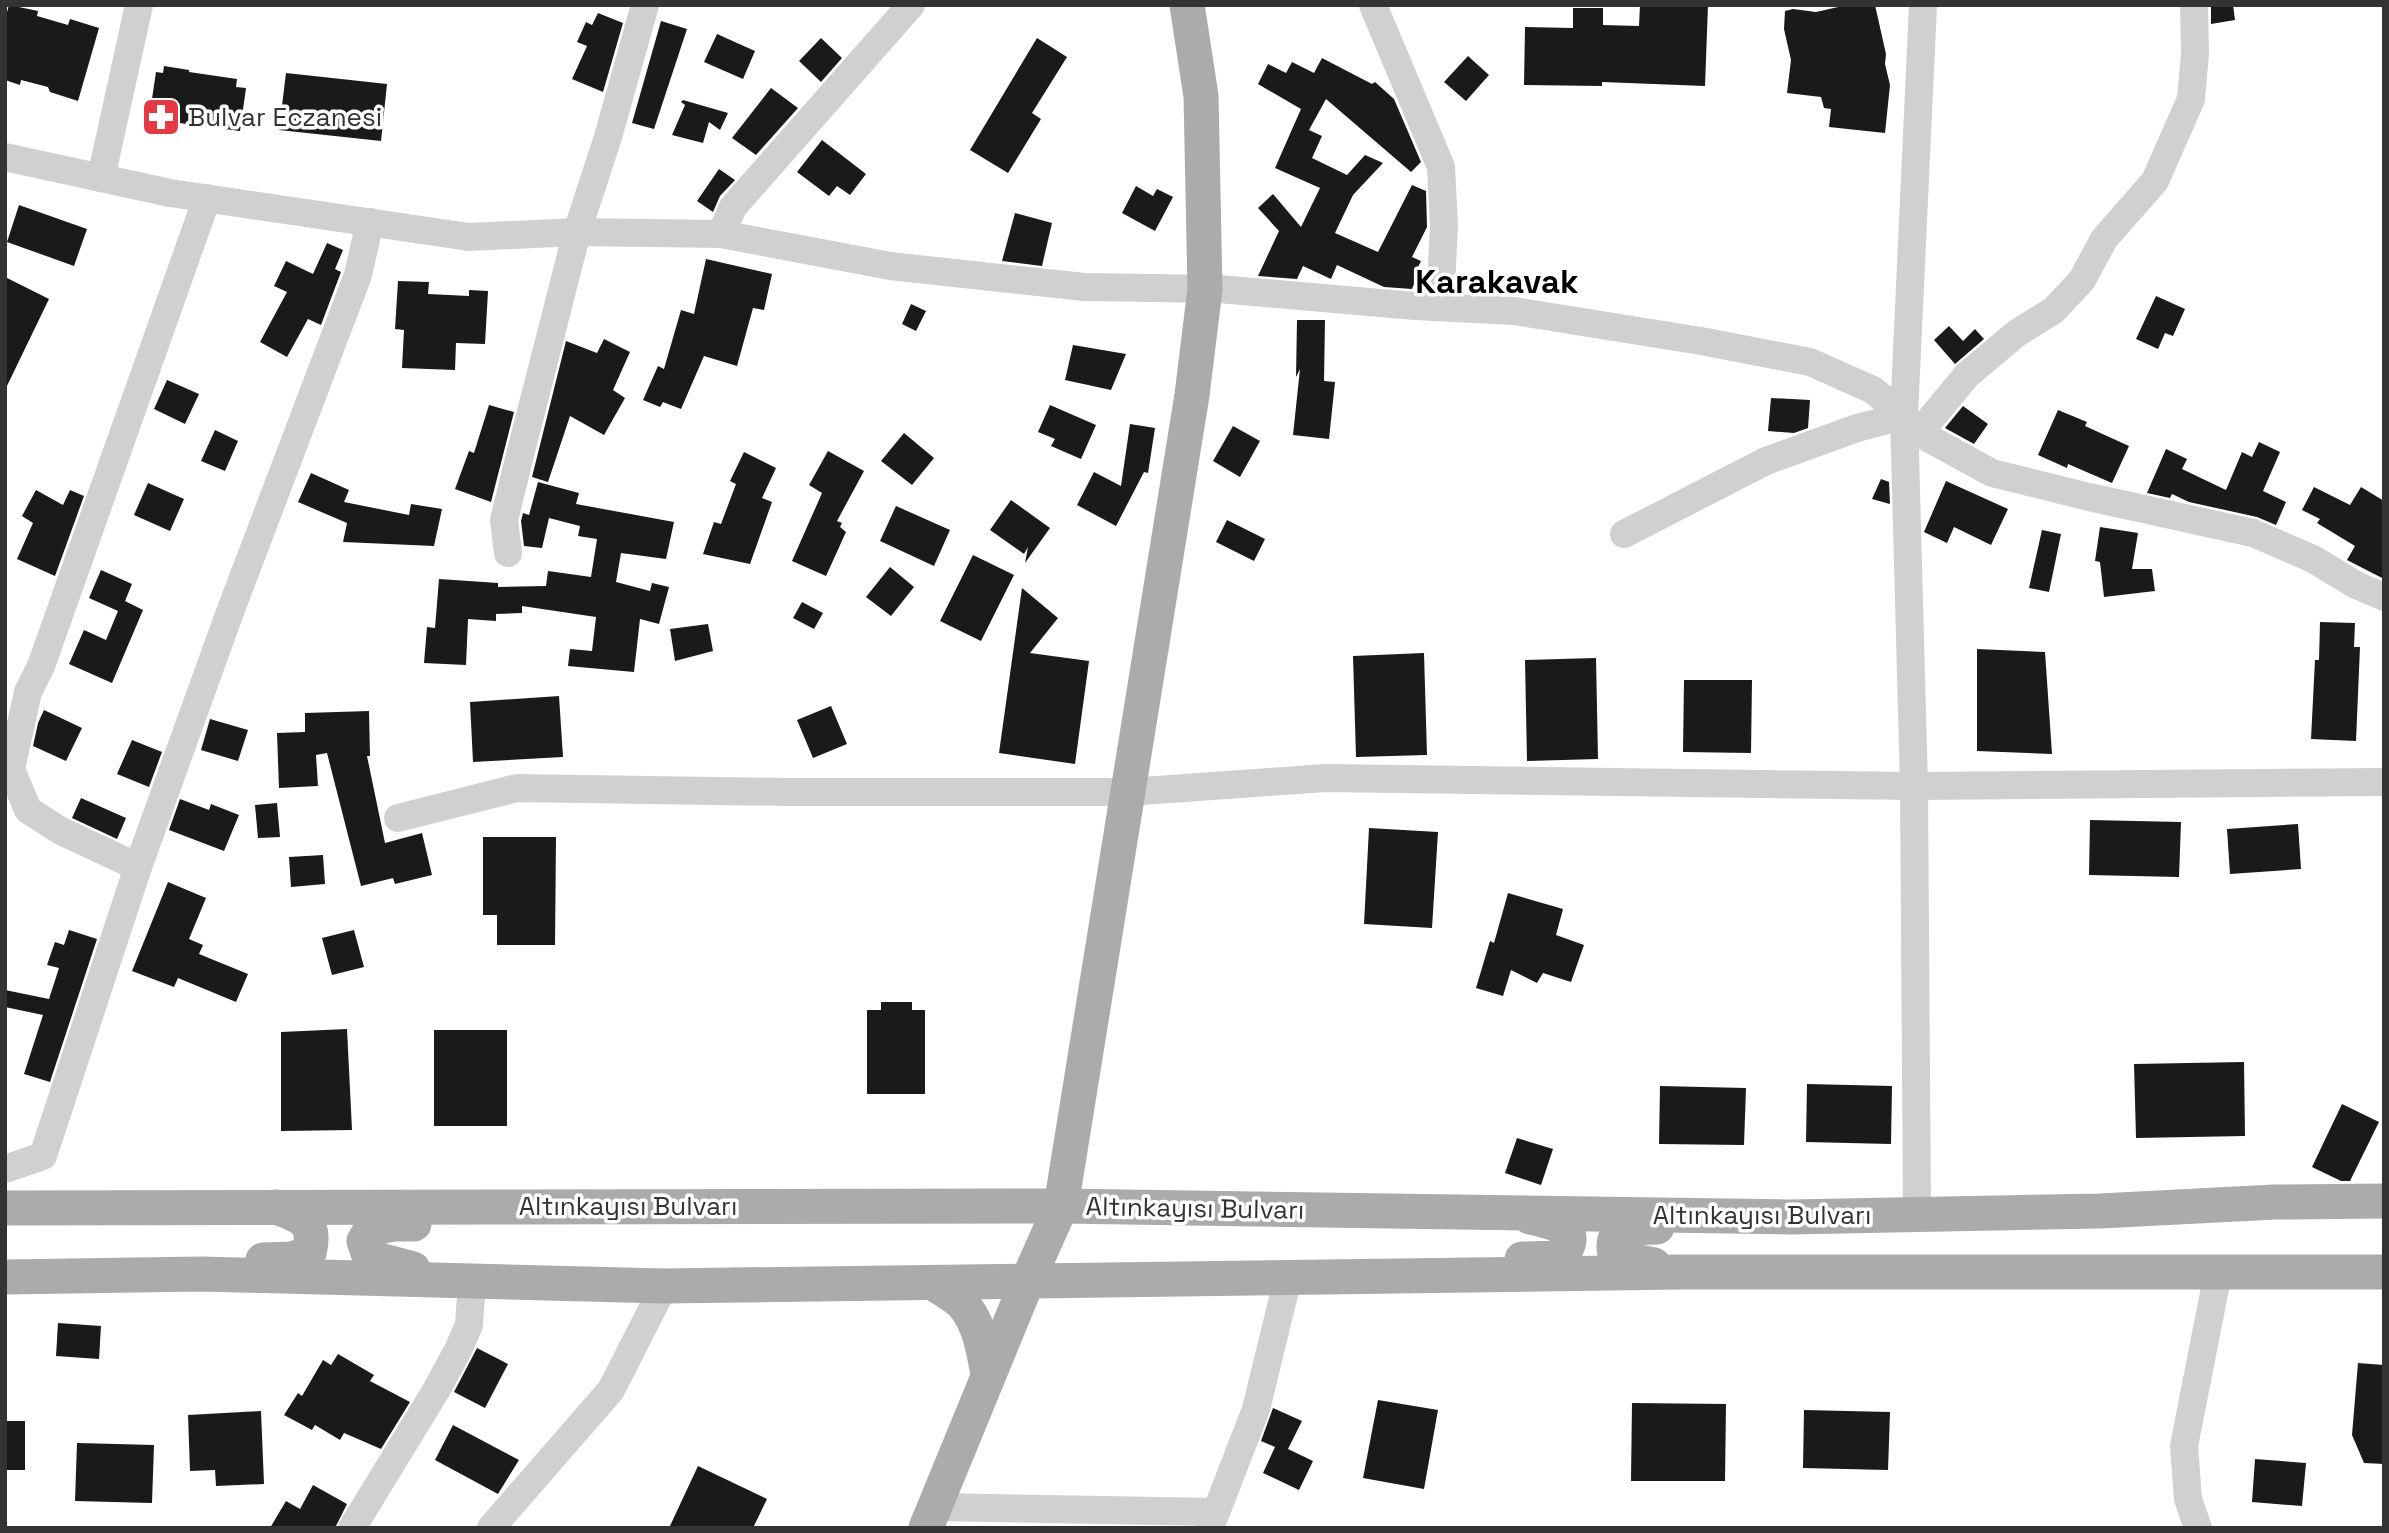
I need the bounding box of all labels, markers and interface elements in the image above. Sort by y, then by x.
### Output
pharmacy icon: Bulvar Eczanesi [140,96,182,138]
place label: Bulvar Eczanesi [188,100,382,134]
district label: Karakavak [1415,261,1579,303]
street label: Altınkayısı Bulvarı [519,1189,737,1223]
street label: Altınkayısı Bulvarı [1085,1189,1305,1227]
street label: Altınkayısı Bulvarı [1653,1198,1871,1232]

